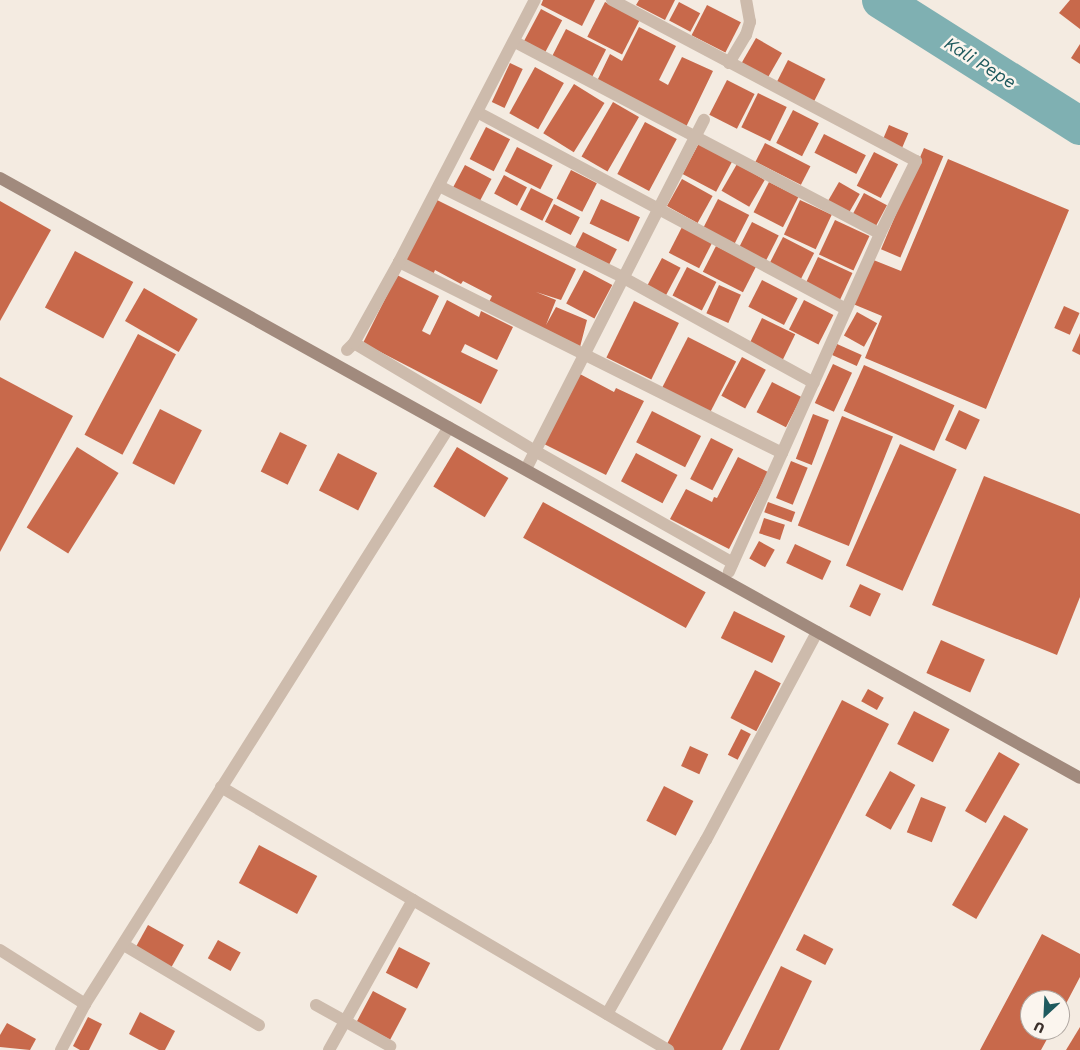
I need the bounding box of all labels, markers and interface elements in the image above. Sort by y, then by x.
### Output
water label: Kali Pepe [940,33,1020,93]
north arrow [1020,990,1070,1040]
text: U [1031,1018,1047,1037]

